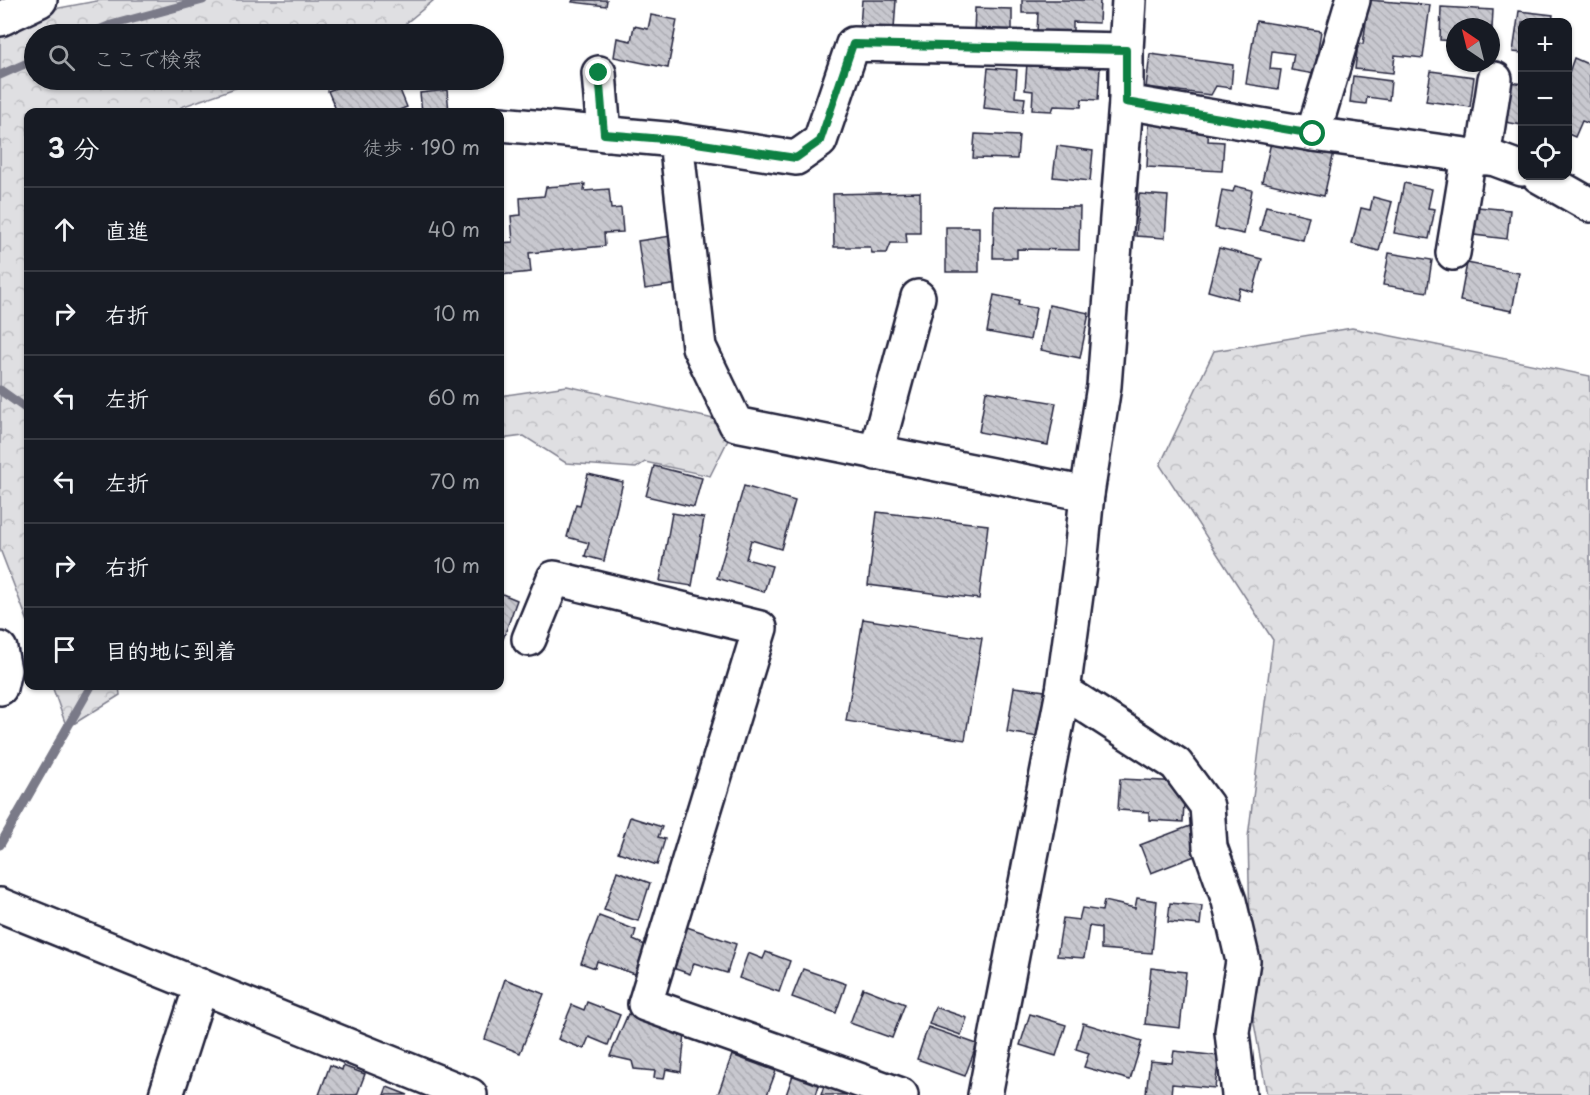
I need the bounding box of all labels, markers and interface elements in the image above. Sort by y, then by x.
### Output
north arrow [1446,18,1500,72]
map controls [1518,18,1572,180]
button: + [1518,18,1572,72]
search box [24,24,504,90]
icon: search [45,41,78,74]
text: ここで検索 [93,41,203,74]
route end [585,59,611,85]
button: − [1518,72,1572,126]
route start [1299,120,1325,146]
button: locate [1518,126,1572,180]
text: 3 分 [48,128,99,167]
text: 徒歩 · 190 m [363,132,480,162]
icon: ahead [48,213,81,246]
text: 直進 [105,213,149,246]
text: 40 m [428,214,480,244]
icon: right [48,297,81,330]
text: 右折 [105,297,149,330]
text: 10 m [433,298,480,328]
icon: left [48,381,81,414]
text: 左折 [105,381,149,414]
text: 60 m [428,382,480,412]
icon: left [48,465,81,498]
text: 左折 [105,465,149,498]
text: 70 m [430,466,480,496]
icon: right [48,549,81,582]
text: 右折 [105,549,149,582]
text: 10 m [433,550,480,580]
icon: arrive [48,633,81,666]
text: 目的地に到着 [105,633,237,666]

